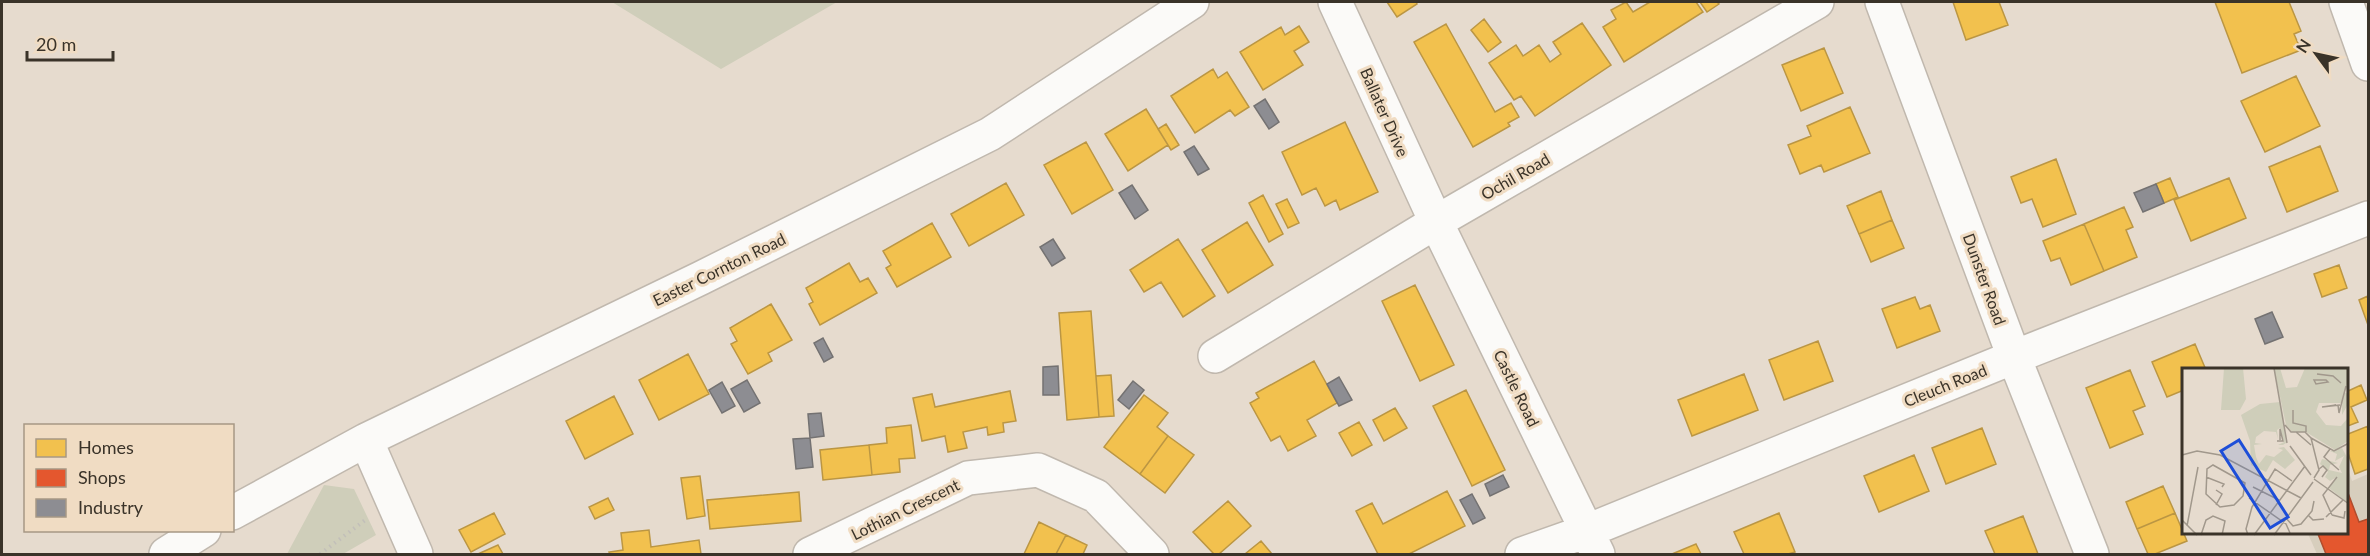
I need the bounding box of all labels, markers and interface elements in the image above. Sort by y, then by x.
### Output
scale bar [27,24,112,62]
north arrow [2286,24,2346,84]
text: 20 m [36,33,76,55]
text: N [2292,35,2314,56]
street label: Ballater Drive [1357,65,1413,159]
street label: Ochil Road [1477,149,1553,203]
street label: Easter Cornton Road [650,229,788,309]
street label: Dunster Road [1960,231,2010,327]
street label: Castle Road [1490,346,1544,430]
street label: Cleuch Road [1901,360,1989,410]
inset map [2182,368,2349,535]
legend [24,424,234,532]
text: Homes [78,436,134,458]
text: Shops [78,466,126,488]
street label: Lothian Crescent [848,474,962,543]
text: Industry [78,496,144,518]

